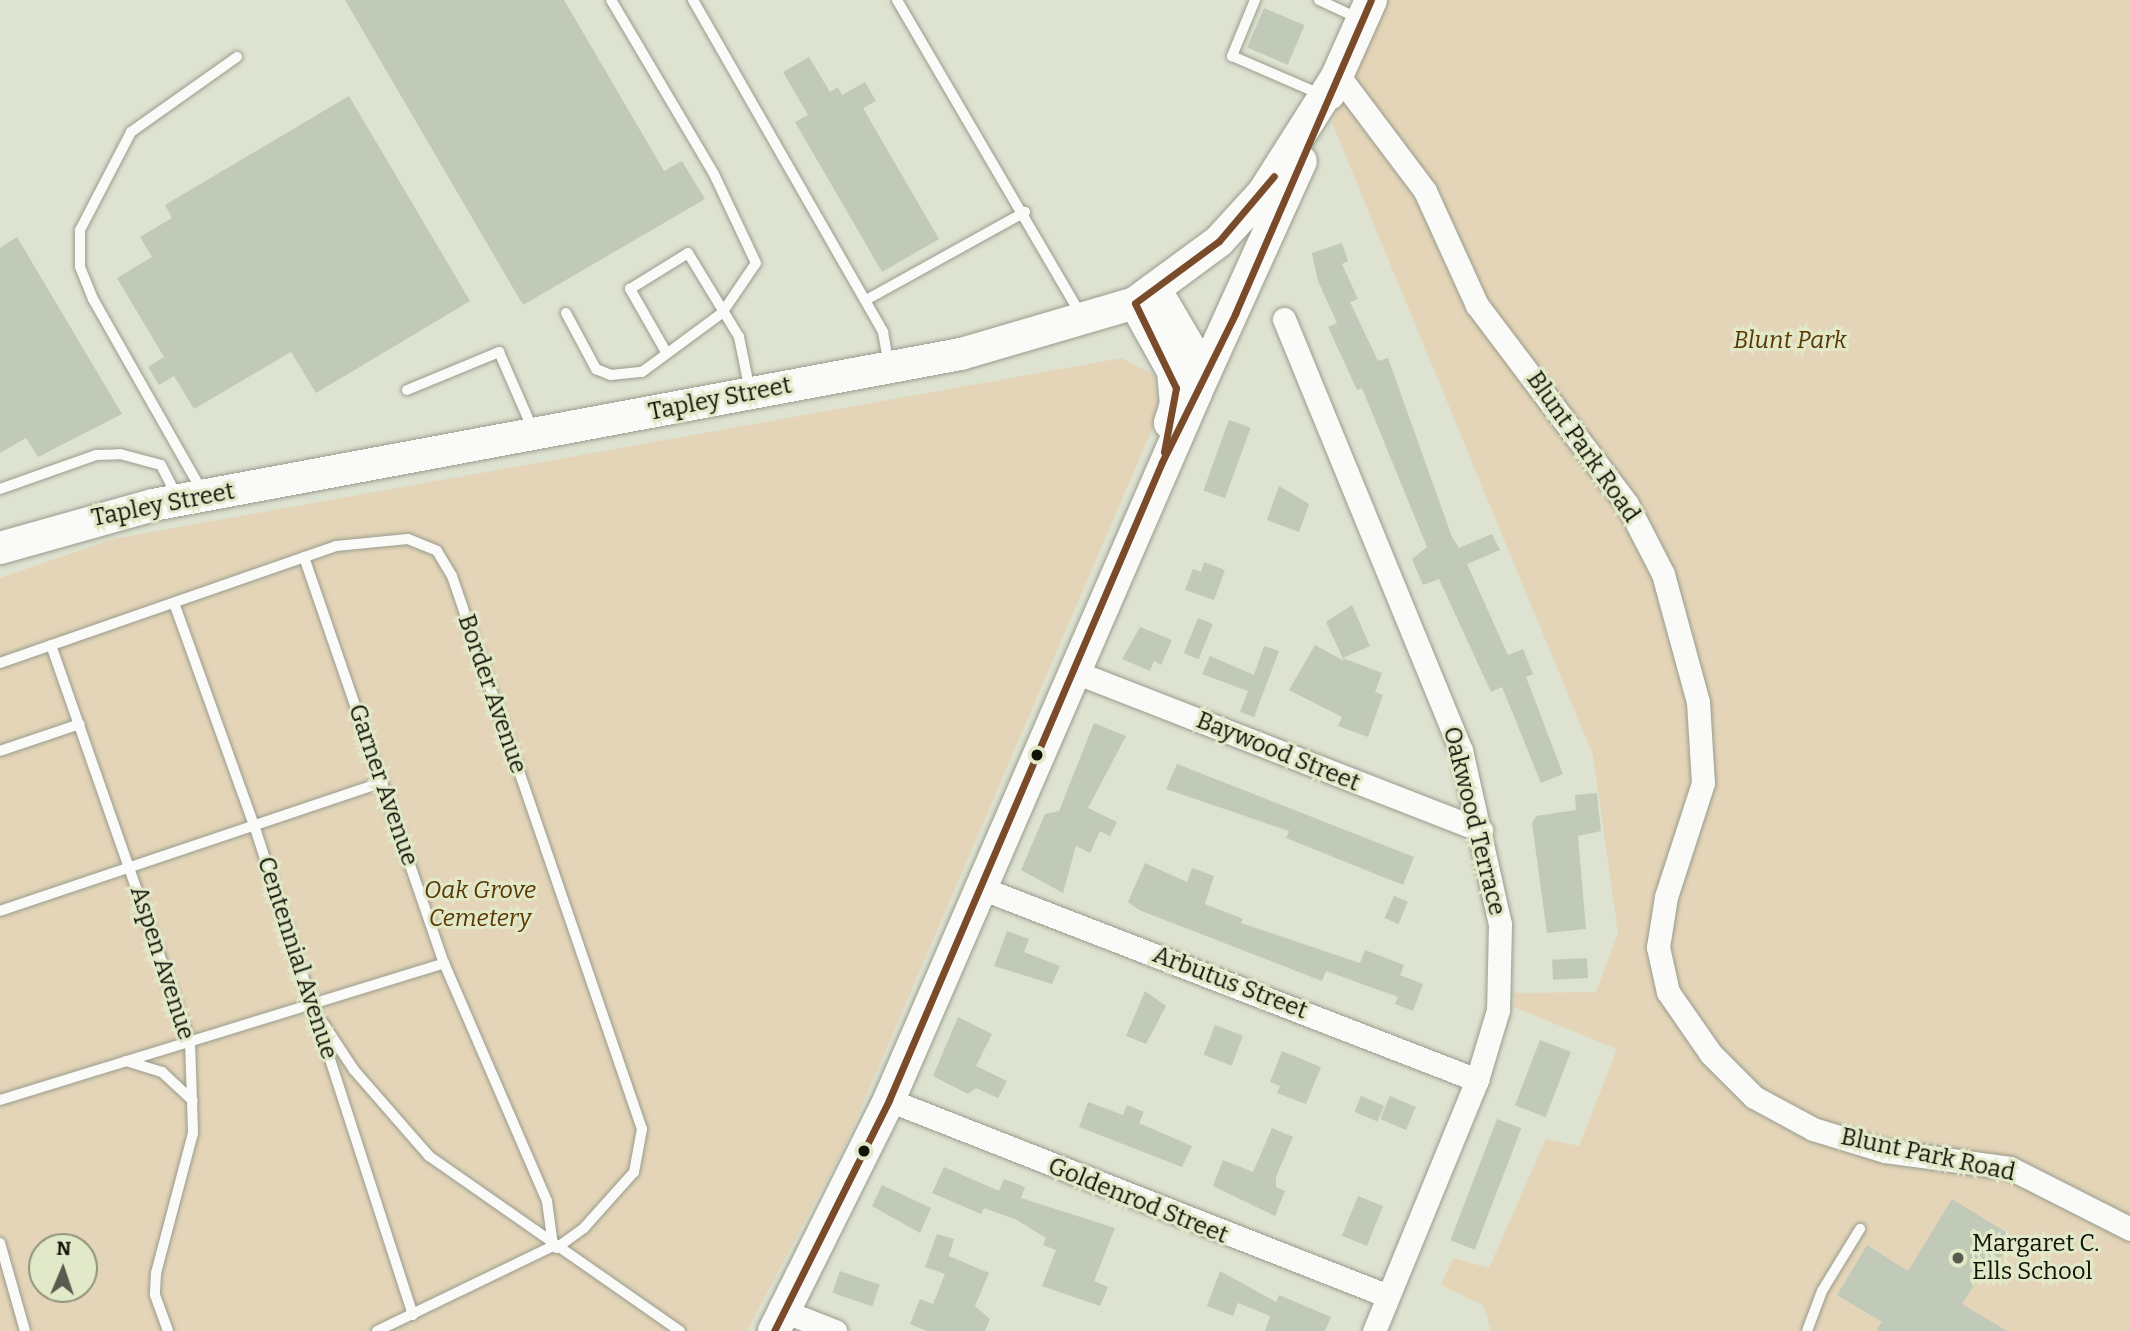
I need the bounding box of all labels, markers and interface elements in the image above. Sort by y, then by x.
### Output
park label: Blunt Park [1733,327,1847,355]
street label: Blunt Park Road [1520,366,1646,528]
street label: Tapley Street [646,371,794,427]
street label: Tapley Street [89,477,237,533]
street label: Border Avenue [451,611,533,777]
street label: Garner Avenue [342,700,424,870]
street label: Baywood Street [1192,706,1364,798]
street label: Oakwood Terrace [1437,724,1511,918]
unlabelled marker [1030,748,1044,762]
street label: Centennial Avenue [251,853,343,1063]
park label: Oak Grove Cemetery [424,877,536,933]
street label: Aspen Avenue [124,883,200,1043]
street label: Arbutus Street [1149,940,1311,1026]
street label: Blunt Park Road [1838,1122,2018,1188]
unlabelled marker [857,1144,871,1158]
street label: Goldenrod Street [1044,1152,1232,1250]
place label: Margaret C. Ells School [1972,1230,2099,1286]
north arrow [28,1233,98,1303]
text: N [56,1237,71,1260]
marker: Margaret C. Ells School [1950,1250,1966,1266]

